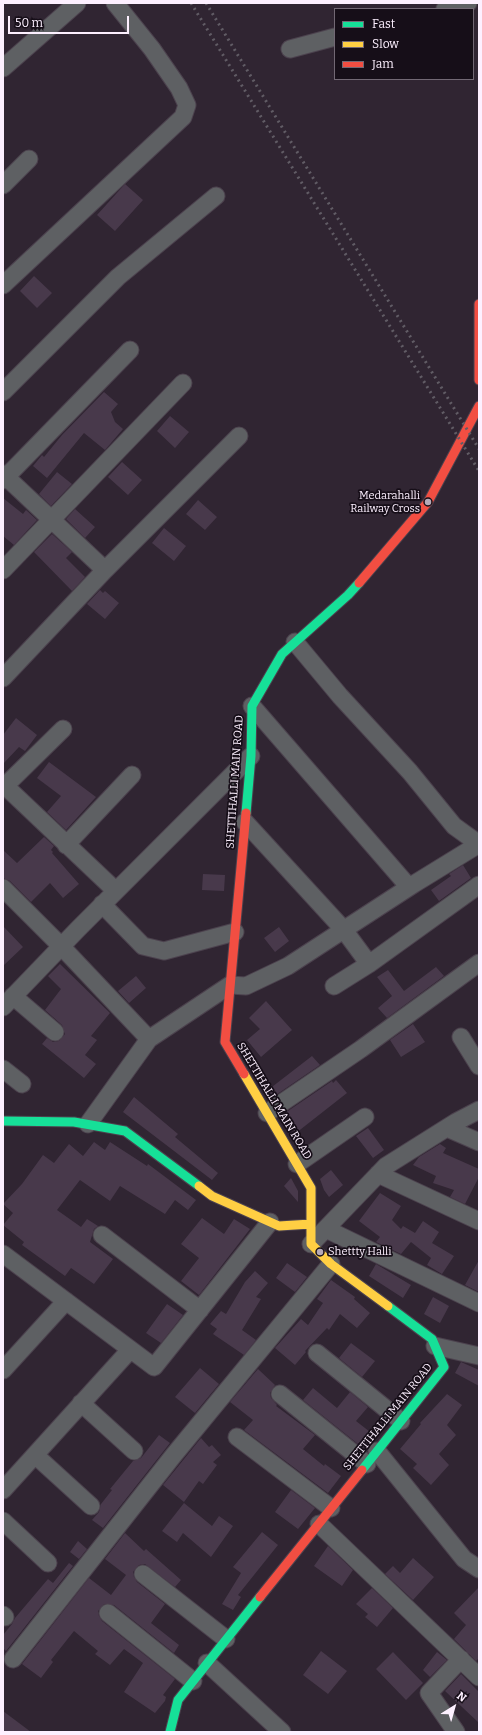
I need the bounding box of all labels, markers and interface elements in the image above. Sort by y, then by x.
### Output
scale bar [10,8,131,34]
legend [334,8,474,80]
text: 50 m [15,16,43,30]
text: Fast [372,17,395,31]
text: Slow [372,37,399,51]
text: Jam [372,57,394,71]
place label: Medarahalli Railway Cross [350,489,420,515]
marker: Medarahalli Railway Cross [423,497,433,507]
street label: SHETTIHALLI MAIN ROAD [224,715,246,849]
street label: SHETTIHALLI MAIN ROAD [234,1040,314,1162]
place label: Shettty Halli [328,1245,392,1259]
marker: Shettty Halli [315,1247,325,1257]
street label: SHETTIHALLI MAIN ROAD [341,1361,435,1473]
north arrow [434,1687,474,1727]
text: N [454,1689,469,1705]

